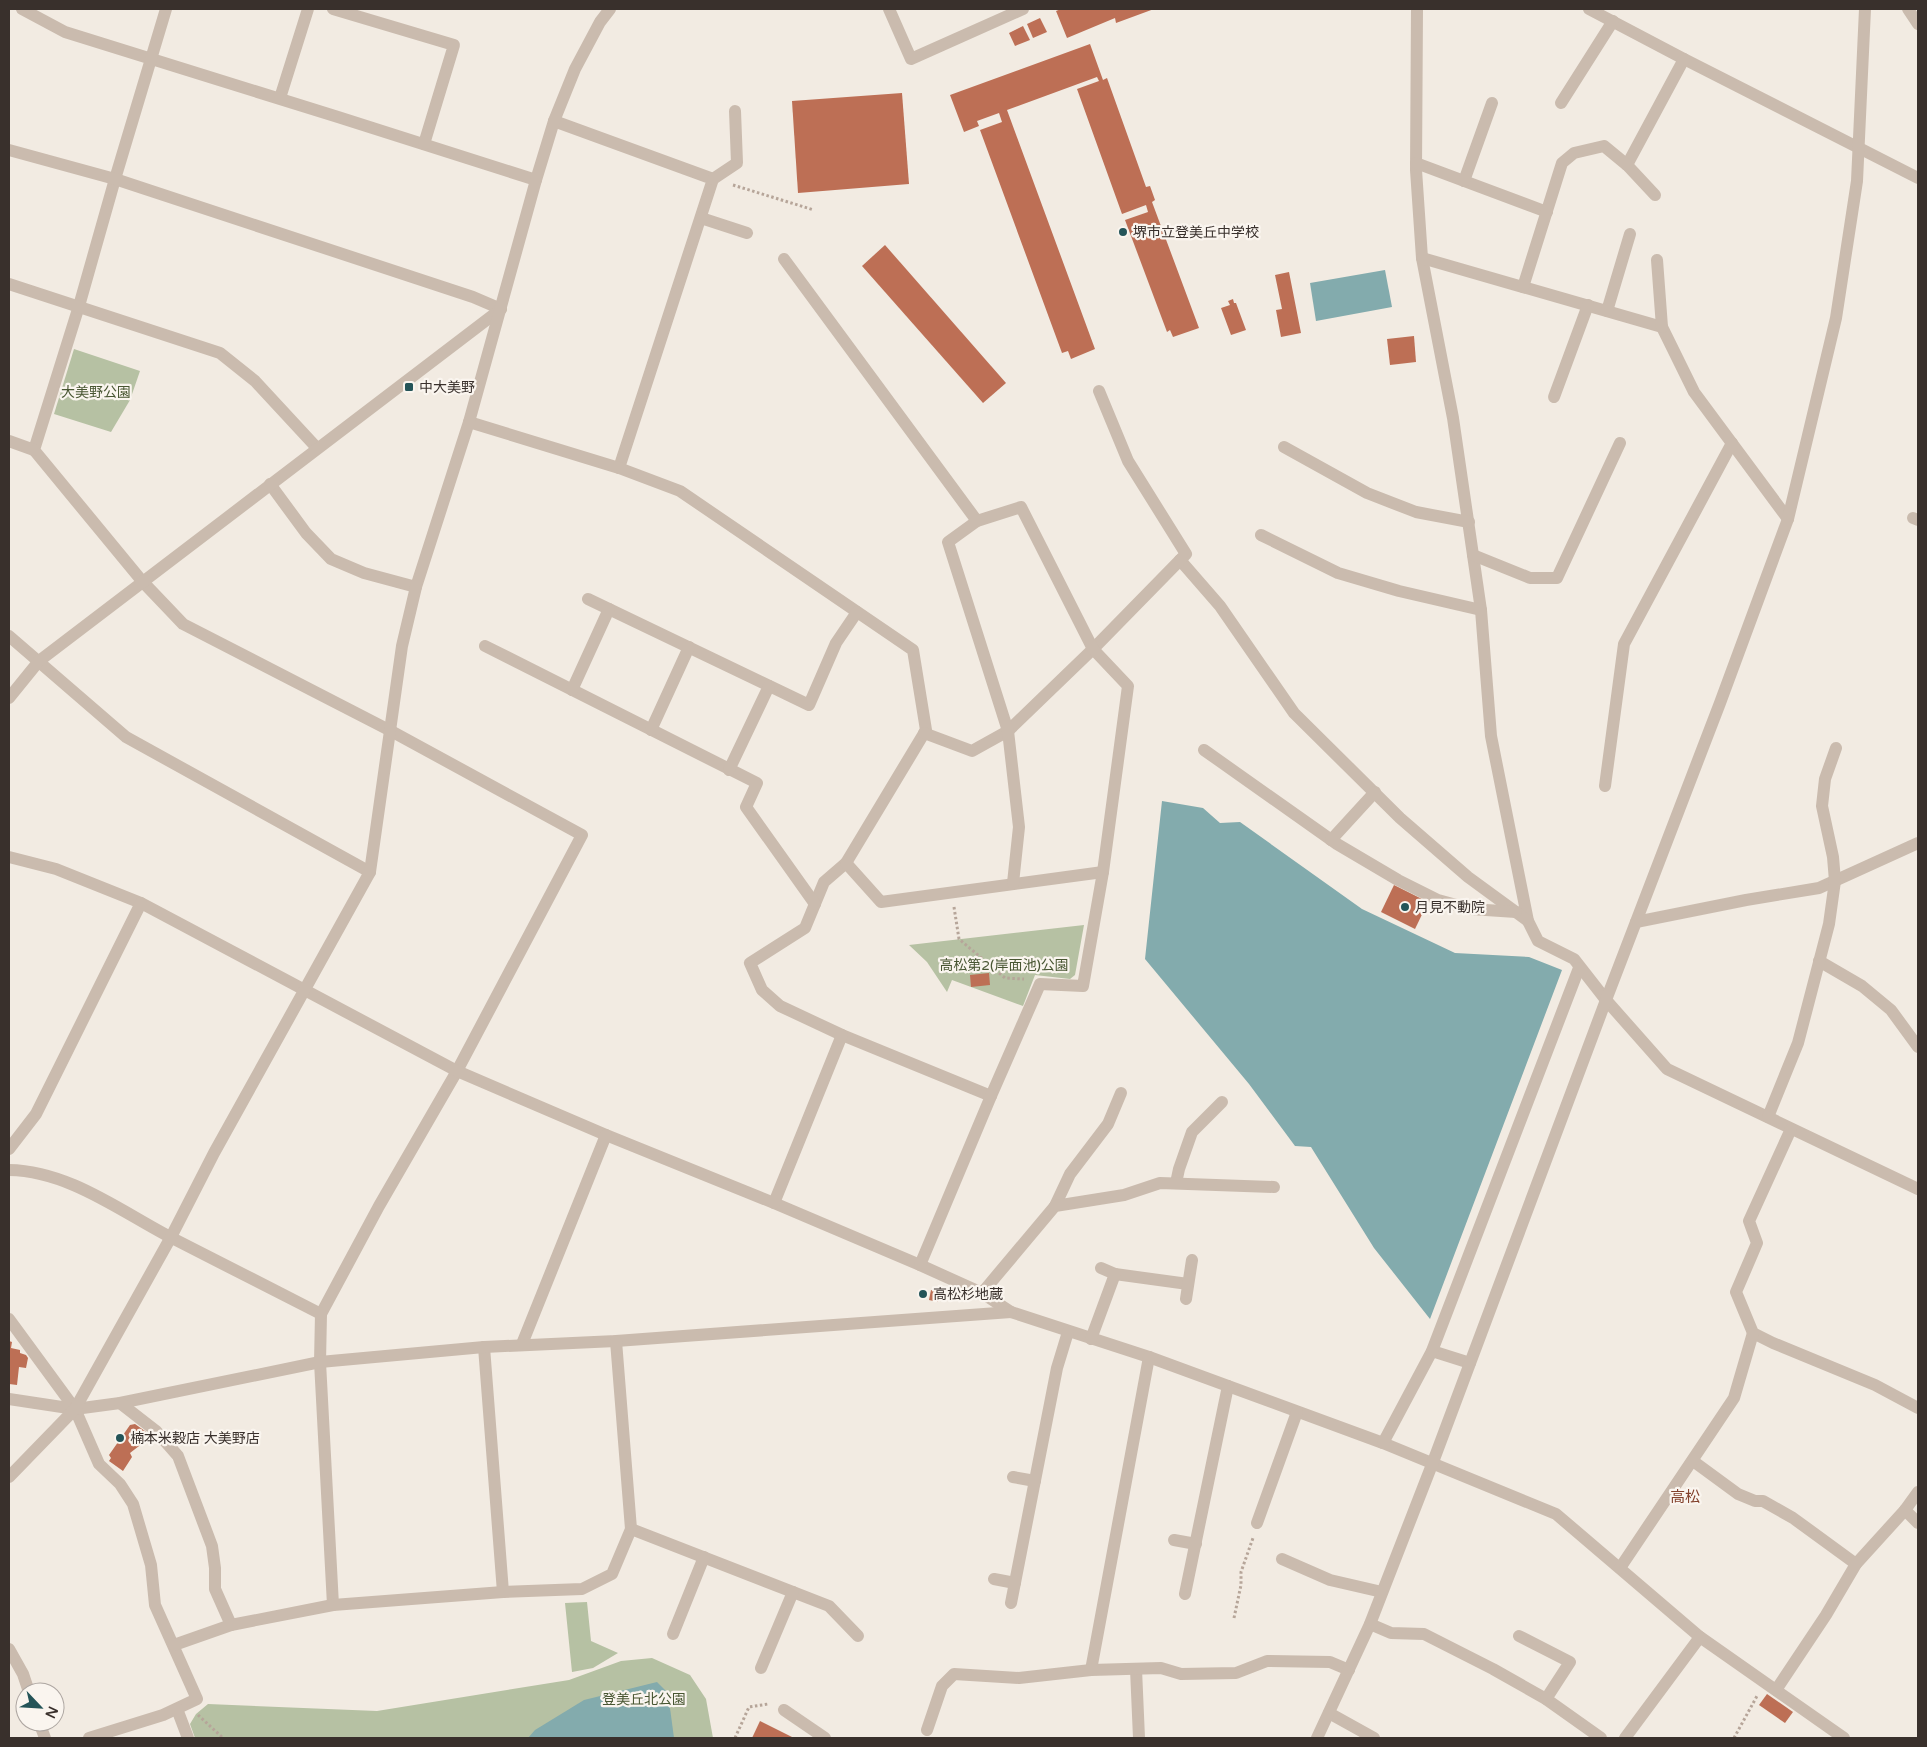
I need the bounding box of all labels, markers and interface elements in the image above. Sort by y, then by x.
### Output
place label: 堺市立登美丘中学校 [1133,224,1259,241]
marker: 堺市立登美丘中学校 [1117,226,1129,238]
place label: 中大美野 [419,379,475,396]
marker: 中大美野 [403,381,415,393]
park label: 大美野公園 [61,384,131,401]
place label: 月見不動院 [1415,899,1485,916]
marker: 月見不動院 [1399,901,1411,913]
park label: 高松第2(岸面池)公園 [939,957,1069,974]
place label: 高松杉地蔵 [933,1286,1003,1303]
marker: 高松杉地蔵 [917,1288,929,1300]
place label: 楠本米穀店 大美野店 [130,1430,260,1447]
marker: 楠本米穀店 大美野店 [114,1432,126,1444]
district label: 高松 [1670,1488,1700,1506]
north arrow [15,1682,65,1732]
park label: 登美丘北公園 [602,1691,686,1708]
text: N [41,1704,61,1721]

